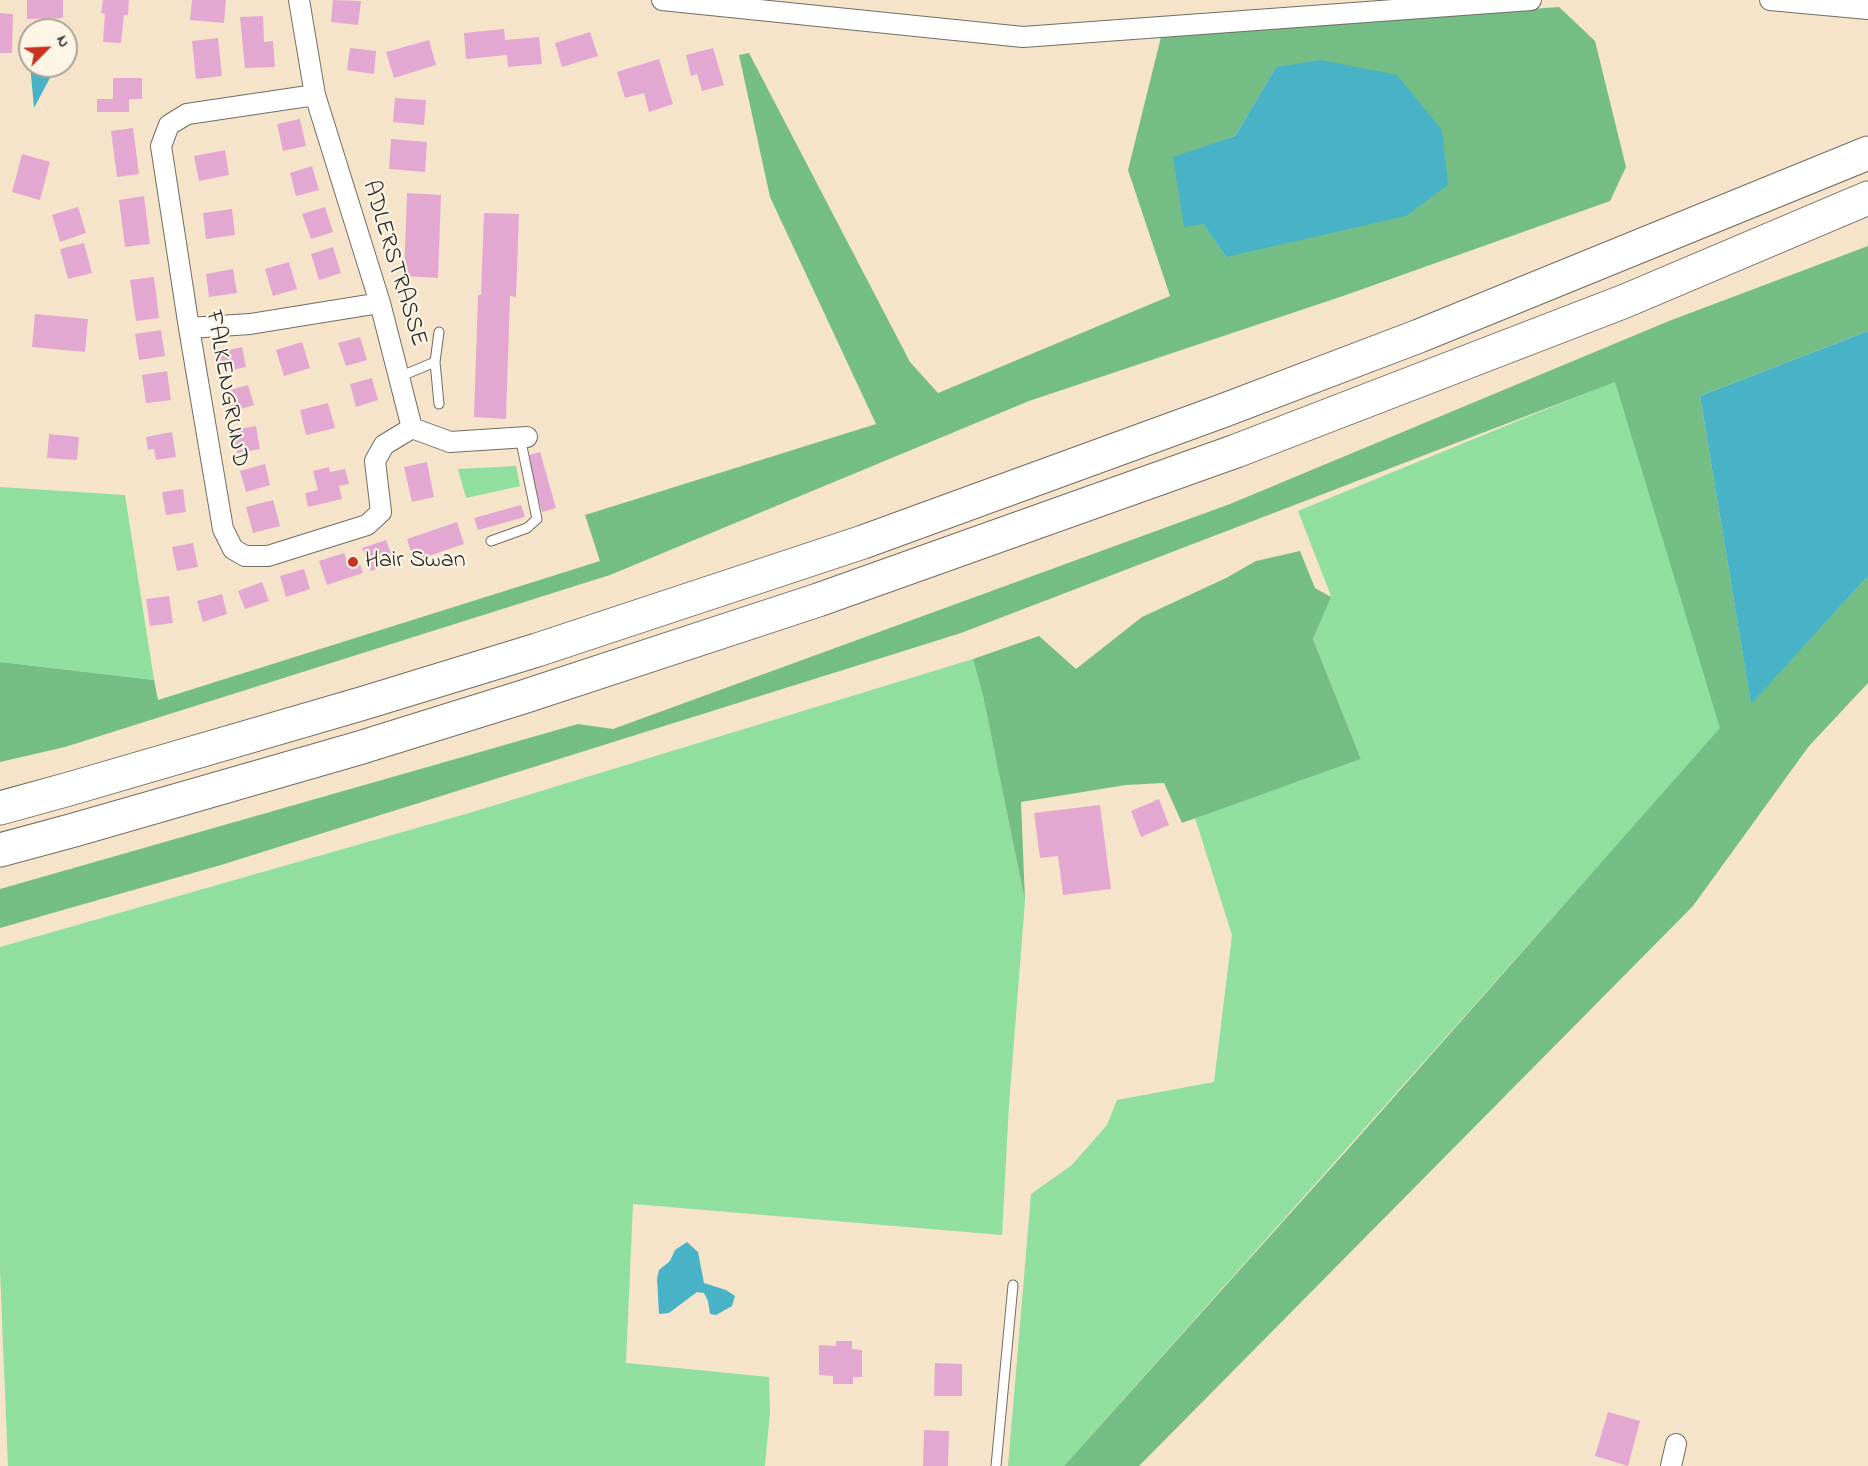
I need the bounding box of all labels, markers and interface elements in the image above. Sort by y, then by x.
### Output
north arrow [18,18,78,78]
text: N [49,32,76,51]
street label: ADLERSTRASSE [354,178,432,350]
street label: FALKENGRUND [197,308,253,470]
place label: Hair Swan [365,548,466,576]
marker: Hair Swan [346,555,360,569]

